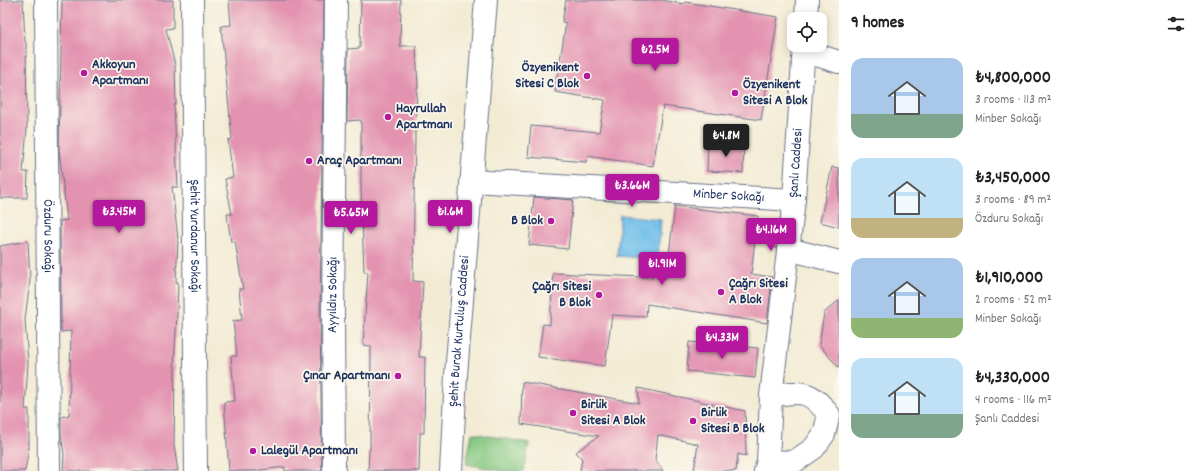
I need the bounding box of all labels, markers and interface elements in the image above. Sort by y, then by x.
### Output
map controls [787,12,827,52]
button: locate [787,12,827,52]
text: 9 homes [851,12,904,36]
icon: filters [1165,13,1187,35]
pin: ₺2.5M [627,38,683,72]
text: ₺2.5M [641,41,669,60]
place label: Akkoyun Apartmanı [92,55,149,91]
place label: Özyenikent Sitesi C Blok [515,58,580,94]
text: ₺4,800,000 [975,67,1051,91]
marker: Akkoyun Apartmanı [79,68,89,78]
marker: Özyenikent Sitesi C Blok [582,71,592,81]
icon: home [883,74,931,122]
place label: Özyenikent Sitesi A Blok [743,75,808,111]
marker: Özyenikent Sitesi A Blok [730,88,740,98]
text: 3 rooms · 113 m² [975,91,1052,110]
place label: Hayrullah Apartmanı [396,99,453,135]
text: Minber Sokağı [975,110,1041,129]
marker: Hayrullah Apartmanı [383,112,393,122]
pin: ₺4.8M [698,124,754,158]
text: ₺4.8M [712,127,740,146]
street label: Şanlı Caddesi [784,127,809,198]
place label: Araç Apartmanı [317,151,402,171]
marker: Araç Apartmanı [304,156,314,166]
text: ₺3,450,000 [975,167,1050,191]
pin: ₺3.66M [599,174,665,208]
icon: home [883,174,931,222]
text: ₺3.66M [614,177,650,196]
street label: Şehit Yurdanur Sokağı [184,179,204,293]
street label: Minber Sokağı [692,184,765,208]
text: 3 rooms · 89 m² [975,191,1051,210]
street label: Özduru Sokağı [37,199,58,273]
pin: ₺3.45M [86,200,152,234]
pin: ₺1.6M [422,200,478,234]
pin: ₺5.65M [318,201,384,235]
text: ₺3.45M [102,203,136,222]
text: ₺1.6M [437,203,463,222]
text: ₺5.65M [333,204,369,223]
text: Özduru Sokağı [975,210,1043,229]
place label: B Blok [511,211,543,231]
marker: B Blok [546,216,556,226]
pin: ₺4.16M [738,218,804,252]
text: ₺4.16M [755,221,787,240]
pin: ₺1.91M [629,252,695,286]
street label: Şehit Burak Kurtuluş Caddesi [444,254,476,407]
text: ₺1.91M [648,255,676,274]
street label: Ayyıldız Sokağı [323,257,344,333]
text: ₺1,910,000 [975,267,1043,291]
place label: Çağrı Sitesi A Blok [729,274,788,310]
icon: home [883,274,931,322]
place label: Çağrı Sitesi B Blok [532,277,591,313]
marker: Çağrı Sitesi A Blok [716,287,726,297]
marker: Çağrı Sitesi B Blok [594,290,604,300]
text: 2 rooms · 52 m² [975,291,1052,310]
text: Minber Sokağı [975,310,1041,329]
pin: ₺4.33M [689,326,755,360]
text: ₺4.33M [705,329,739,348]
place label: Çınar Apartmanı [303,366,390,386]
text: ₺4,330,000 [975,367,1050,391]
marker: Çınar Apartmanı [393,371,403,381]
icon: home [883,374,931,422]
text: 4 rooms · 116 m² [975,391,1052,410]
place label: Birlik Sitesi A Blok [581,395,646,431]
place label: Birlik Sitesi B Blok [701,403,765,439]
marker: Birlik Sitesi A Blok [568,408,578,418]
text: Şanlı Caddesi [975,410,1039,429]
marker: Birlik Sitesi B Blok [688,416,698,426]
place label: Lalegül Apartmanı [261,441,358,461]
marker: Lalegül Apartmanı [248,446,258,456]

